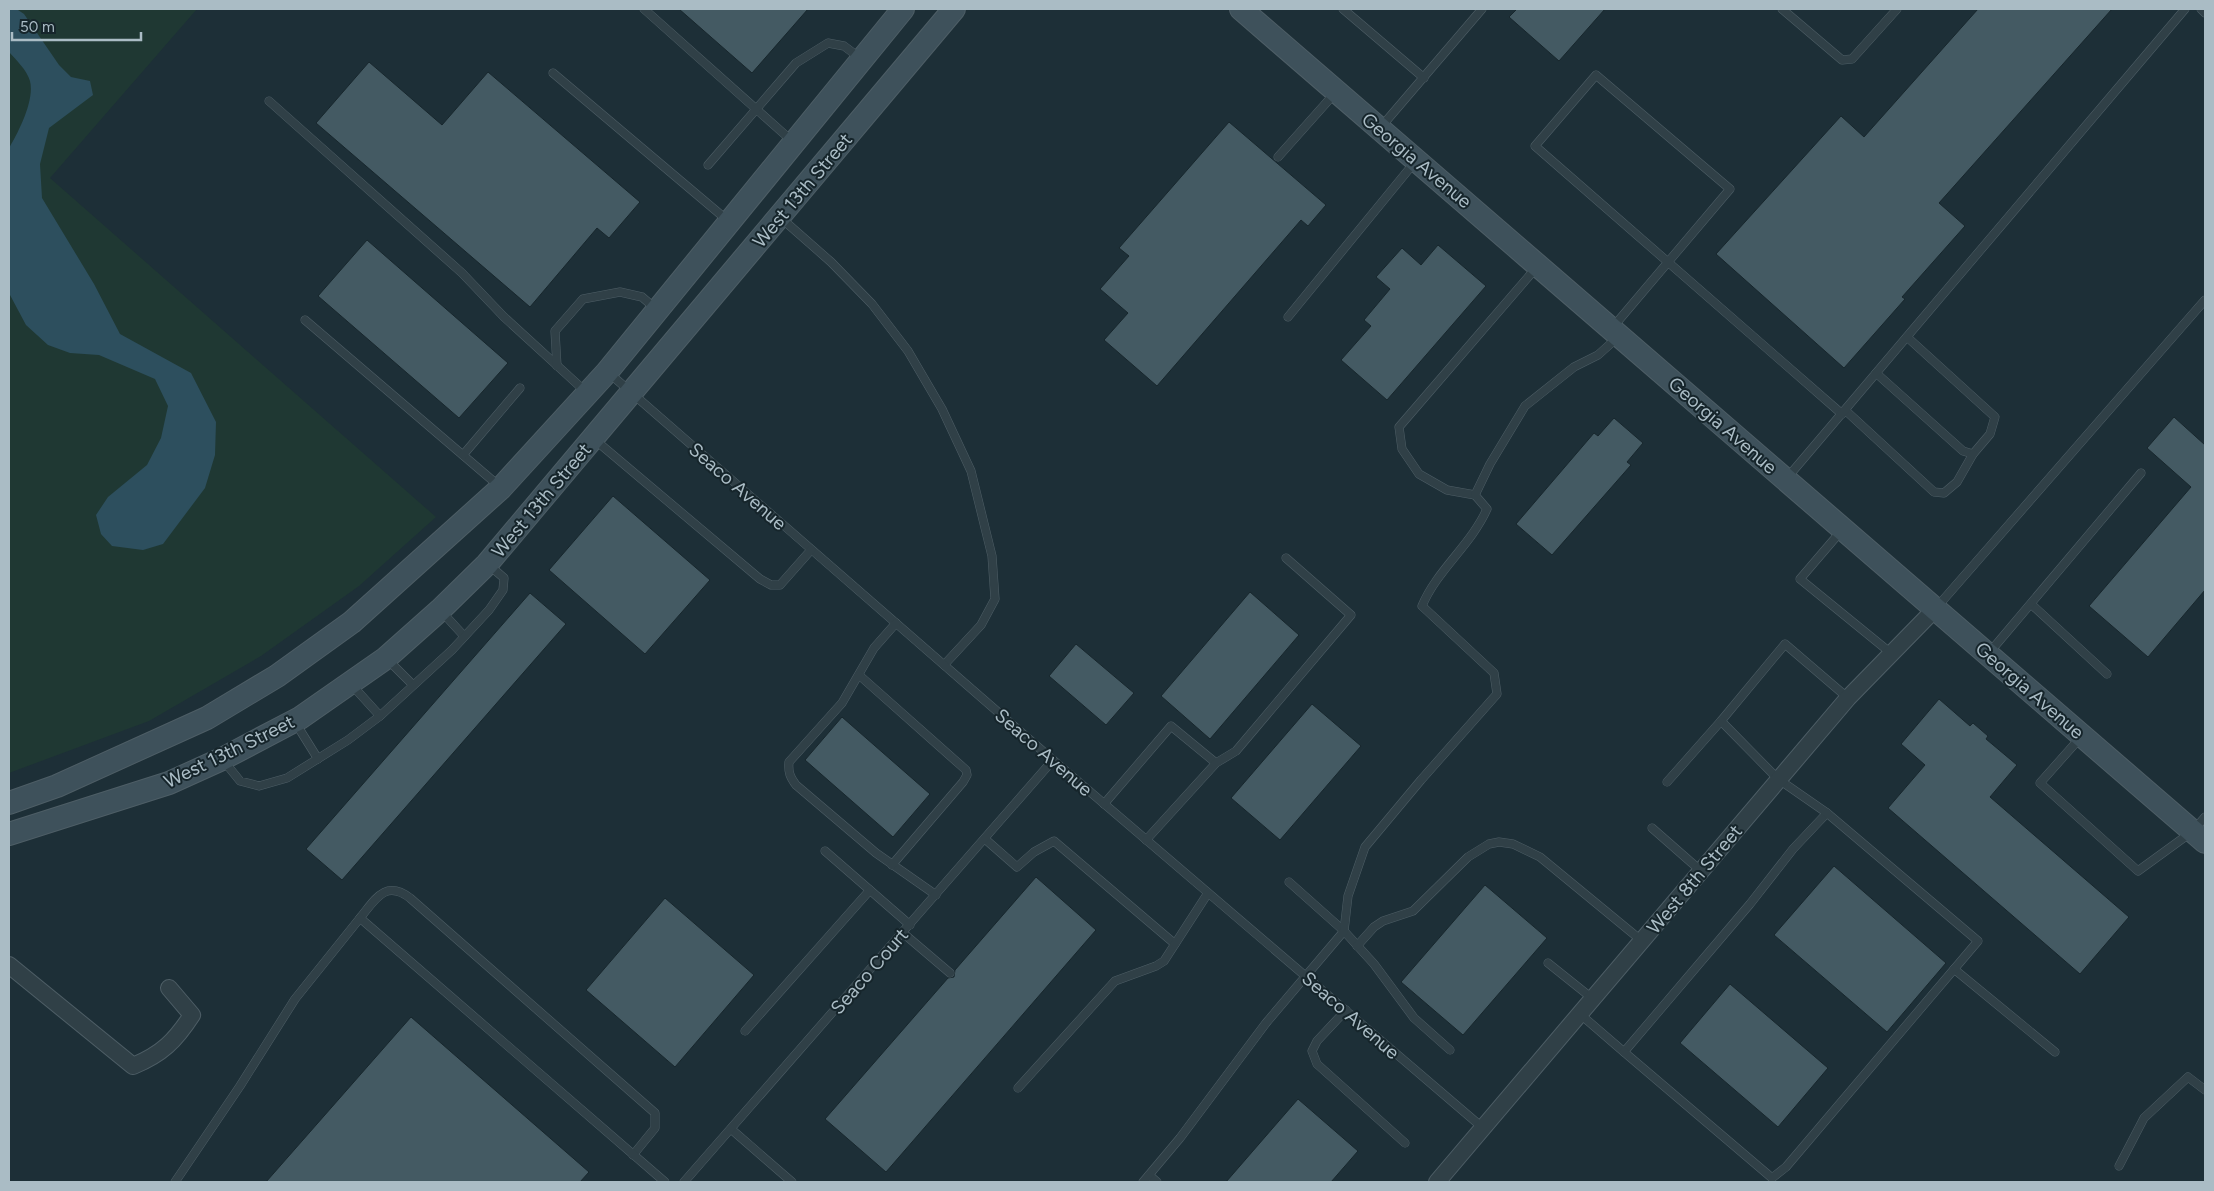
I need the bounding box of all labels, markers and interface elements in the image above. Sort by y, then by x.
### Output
scale bar [12,10,141,42]
text: 50 m [20,18,55,36]
street label: Georgia Avenue [1357,108,1476,213]
street label: West 13th Street [748,128,857,252]
street label: Georgia Avenue [1664,372,1782,479]
street label: West 13th Street [487,438,596,562]
street label: Seaco Avenue [684,438,791,535]
street label: Georgia Avenue [1971,637,2089,744]
street label: Seaco Avenue [990,704,1097,801]
street label: West 13th Street [160,710,298,793]
street label: West 8th Street [1642,820,1747,939]
street label: Seaco Court [826,924,913,1019]
street label: Seaco Avenue [1297,967,1404,1064]

